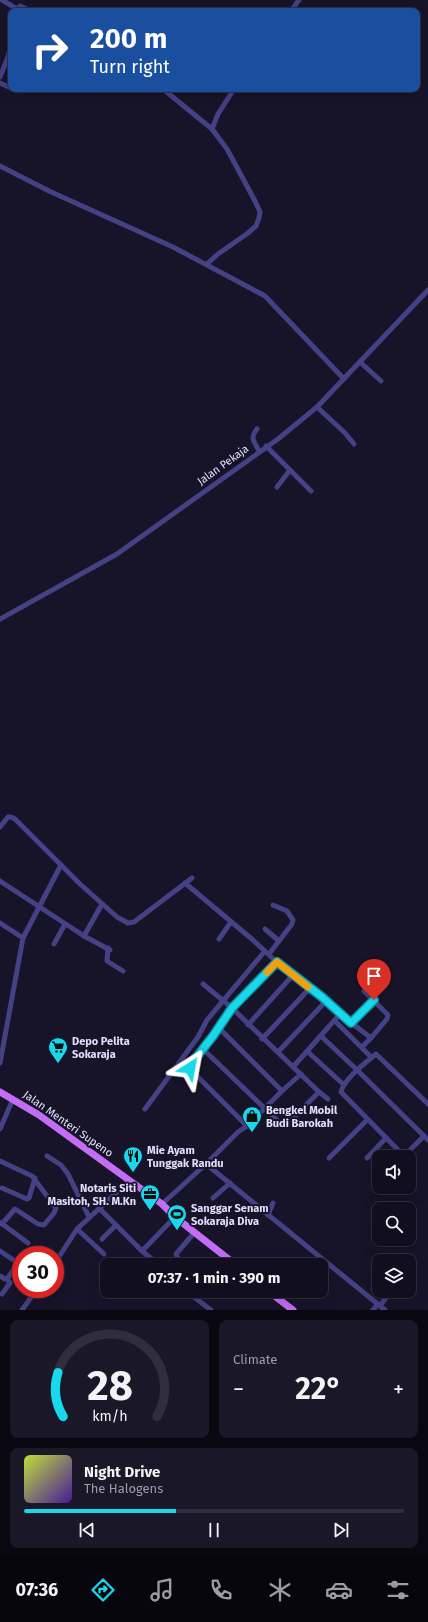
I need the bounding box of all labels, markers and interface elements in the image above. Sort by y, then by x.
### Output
text: 200 m [90,22,168,55]
icon: right [24,24,76,76]
text: Turn right [90,56,170,78]
street label: Jalan Pekaja [195,442,251,488]
pin [357,959,391,1000]
icon: arrive [363,965,385,987]
place label: Depo Pelita Sokaraja [72,1035,130,1061]
supermarket icon: Depo Pelita Sokaraja [47,1036,69,1064]
position arrow [169,1047,211,1089]
street label: Jalan Menteri Supeno [21,1088,115,1160]
place label: Bengkel Mobil Budi Barokah [266,1104,338,1130]
shop icon: Bengkel Mobil Budi Barokah [241,1105,263,1133]
place label: Mie Ayam Tunggak Randu [147,1144,224,1170]
restaurant icon: Mie Ayam Tunggak Randu [122,1145,144,1173]
map controls [372,1150,416,1298]
button: sound [372,1150,416,1194]
place label: Notaris Siti Masitoh, SH. M.Kn [47,1182,136,1208]
office icon: Notaris Siti Masitoh, SH. M.Kn [139,1183,161,1211]
place label: Sanggar Senam Sokaraja Diva [191,1202,269,1228]
button: search [372,1202,416,1246]
sports icon: Sanggar Senam Sokaraja Diva [166,1203,188,1231]
speed limit sign: 30 [12,1246,64,1298]
button: layers [372,1254,416,1298]
text: 07:37 · 1 min · 390 m [148,1269,280,1287]
text: Climate [233,1352,277,1367]
text: 28 [87,1361,132,1411]
text: 22° [295,1371,342,1407]
text: − [233,1376,244,1403]
text: + [393,1376,404,1403]
text: km/h [92,1408,127,1425]
text: Night Drive [84,1463,160,1481]
text: The Halogens [84,1481,163,1496]
icon: previous [76,1519,98,1541]
icon: pause [203,1519,225,1541]
icon: next [330,1519,352,1541]
icon: directions [89,1576,117,1604]
icon: music [148,1576,176,1604]
icon: phone [207,1576,235,1604]
icon: climate [266,1576,294,1604]
icon: car [325,1576,353,1604]
icon: filters [384,1576,412,1604]
text: 07:36 [16,1579,58,1601]

